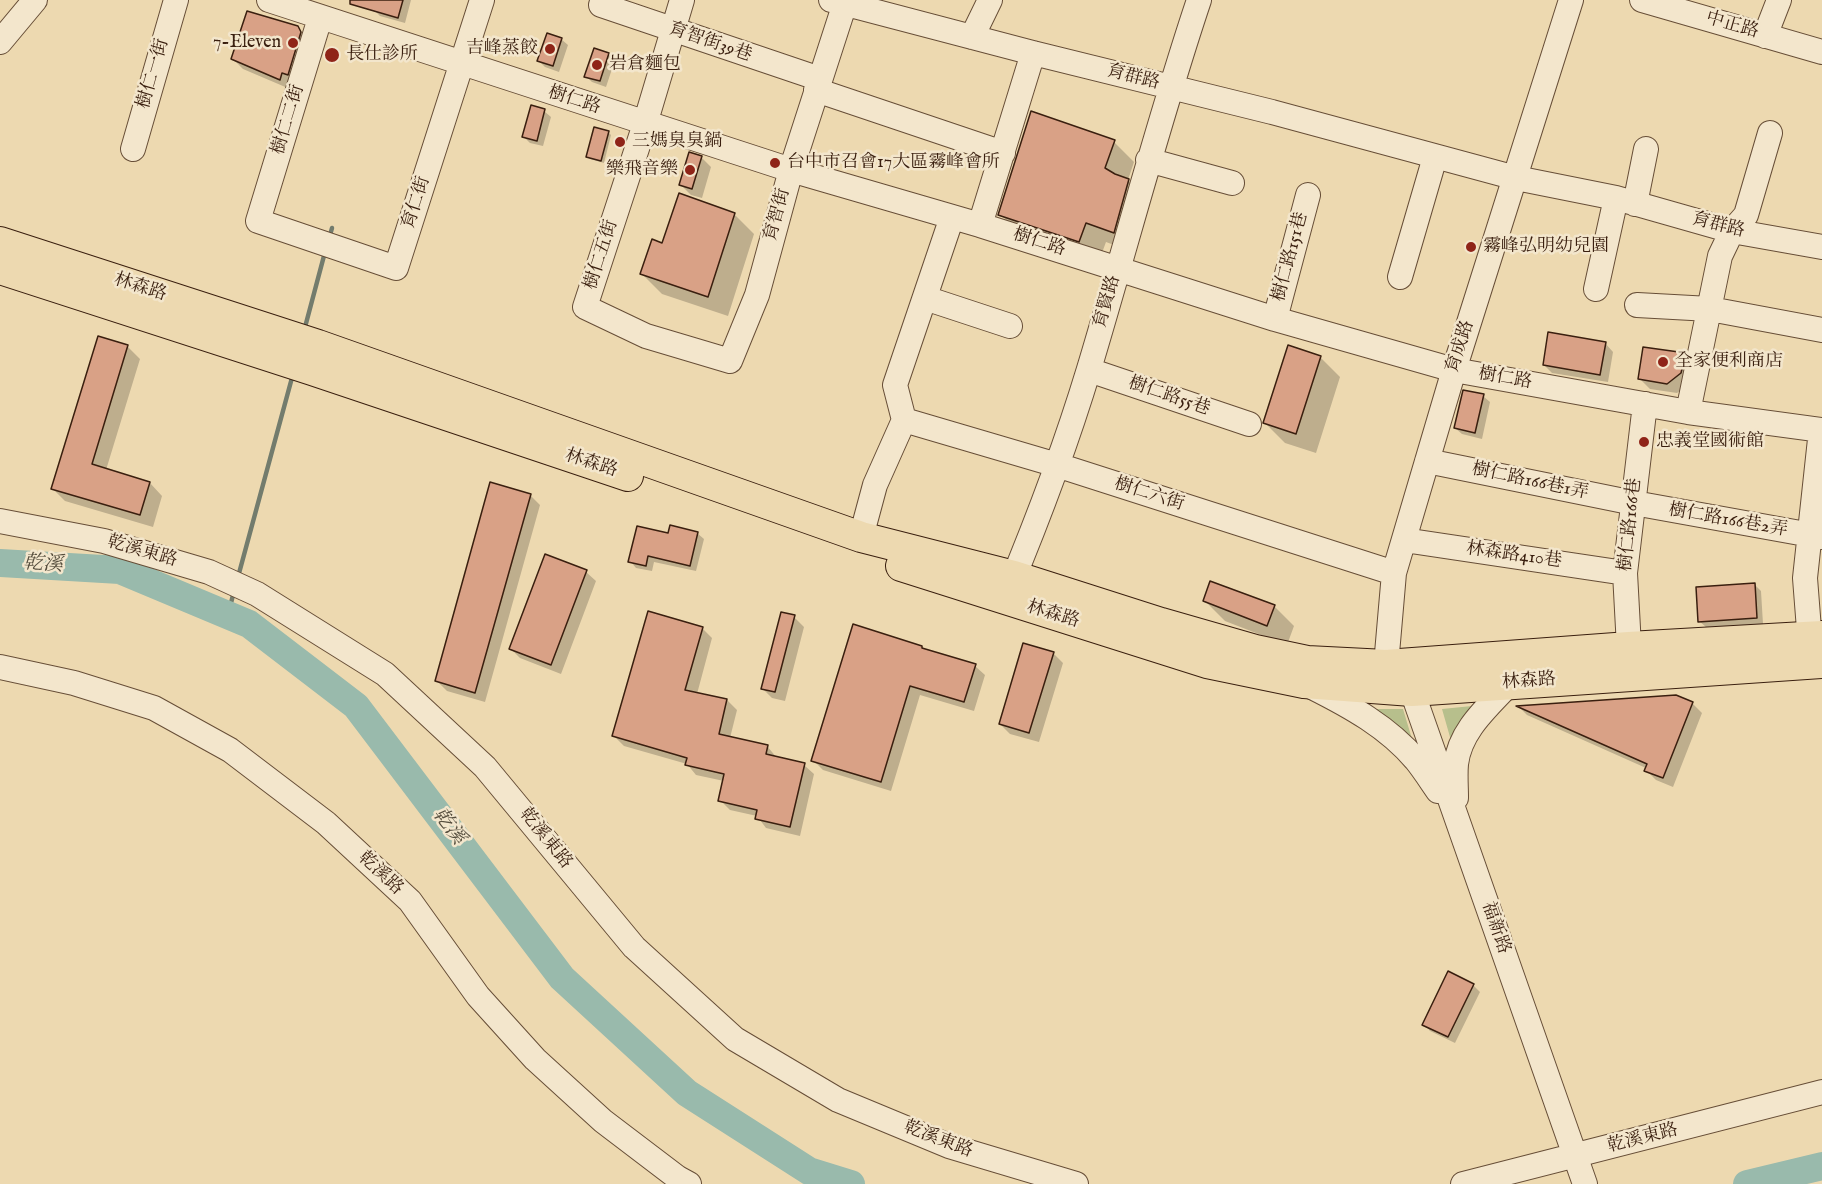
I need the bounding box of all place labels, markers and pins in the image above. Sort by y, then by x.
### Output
place label: 7-Eleven [213,32,281,54]
marker: 7-Eleven [286,36,300,50]
place label: 吉峰蒸餃 [466,38,538,60]
marker: 吉峰蒸餃 [543,42,557,56]
place label: 長仕診所 [346,44,418,66]
marker: 長仕診所 [323,46,341,64]
place label: 岩倉麵包 [609,54,681,76]
marker: 岩倉麵包 [590,58,604,72]
place label: 三媽臭臭鍋 [632,131,722,153]
marker: 三媽臭臭鍋 [613,135,627,149]
place label: 台中市召會17大區霧峰會所 [787,152,1000,174]
marker: 台中市召會17大區霧峰會所 [768,156,782,170]
place label: 樂飛音樂 [606,159,678,181]
marker: 樂飛音樂 [683,163,697,177]
place label: 霧峰弘明幼兒園 [1483,236,1609,258]
marker: 霧峰弘明幼兒園 [1464,240,1478,254]
place label: 全家便利商店 [1675,351,1783,373]
marker: 全家便利商店 [1656,355,1670,369]
place label: 忠義堂國術館 [1656,431,1764,453]
marker: 忠義堂國術館 [1637,435,1651,449]

